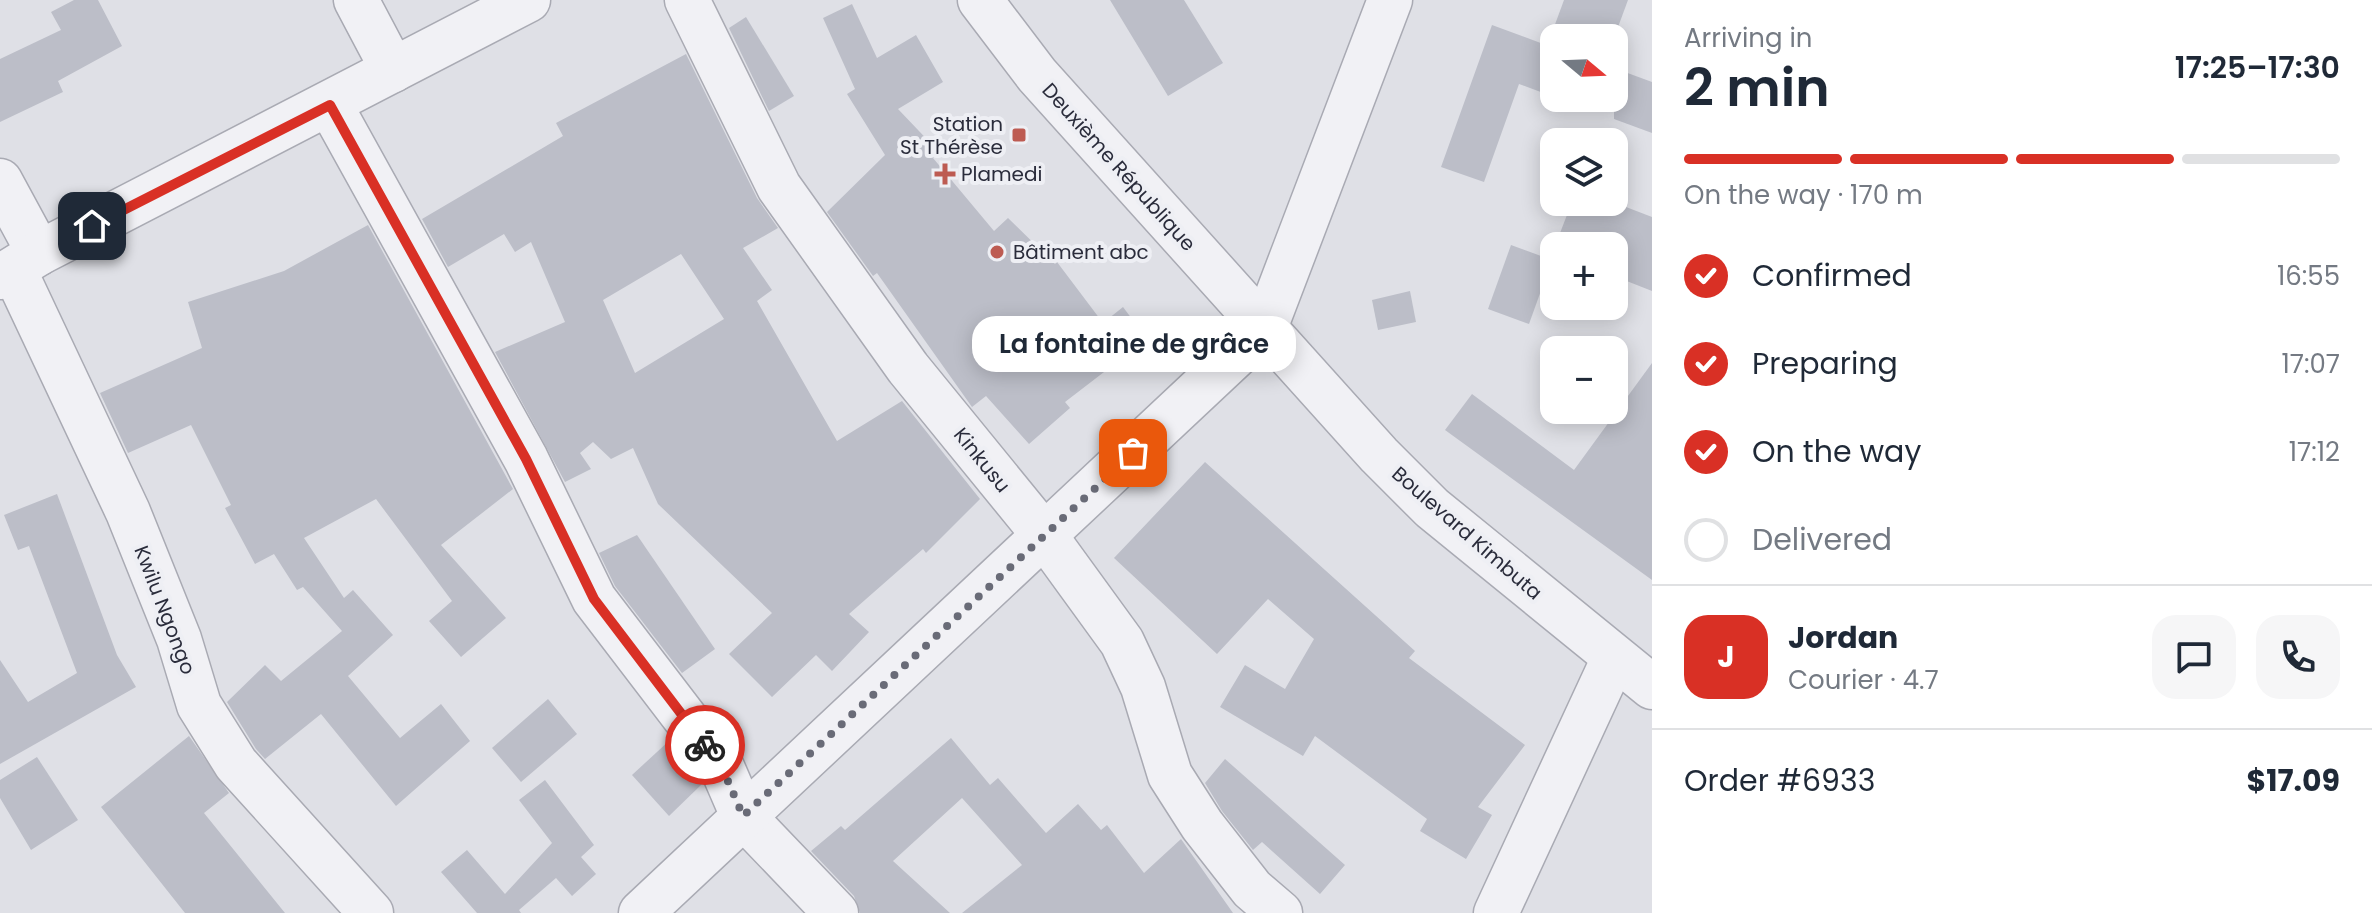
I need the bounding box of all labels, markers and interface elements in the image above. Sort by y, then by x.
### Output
text: Arriving in [1684,20,1813,56]
north arrow [1540,24,1628,112]
map controls [1540,24,1628,424]
text: 17:25–17:30 [2175,46,2340,89]
text: 2 min [1684,51,1830,124]
street label: Deuxième République [1036,77,1202,257]
place label: Station St Thérèse [900,110,1003,161]
marker: Station St Thérèse [1010,126,1028,144]
button: layers [1540,128,1628,216]
place label: Plamedi [961,160,1042,188]
marker: Plamedi [936,165,954,183]
text: On the way · 170 m [1684,177,1923,213]
pin [58,192,126,260]
icon: home [70,204,114,248]
button: + [1540,232,1628,320]
place label: Bâtiment abc [1013,238,1149,266]
marker: Bâtiment abc [988,243,1006,261]
icon: check [1684,254,1728,298]
text: Confirmed [1752,254,1912,297]
text: 16:55 [2277,258,2340,294]
callout: La fontaine de grâce [971,317,1295,373]
text: La fontaine de grâce [999,326,1269,362]
button: − [1540,336,1628,424]
icon: check [1684,342,1728,386]
text: Preparing [1752,342,1898,385]
text: 17:07 [2281,346,2340,382]
pin [1099,419,1167,487]
street label: Kinkusu [947,422,1017,498]
icon: check [1684,430,1728,474]
text: On the way [1752,430,1921,473]
icon: bag [1111,431,1155,475]
text: 17:12 [2289,434,2340,470]
street label: Boulevard Kimbuta [1386,460,1548,606]
text: Delivered [1752,518,1892,561]
street label: Kwilu Ngongo [128,542,202,678]
button: chat [2152,615,2236,699]
button: phone [2256,615,2340,699]
text: Jordan [1788,616,1898,659]
text: J [1717,635,1735,678]
text: Courier · 4.7 [1788,662,1939,698]
courier [665,705,745,785]
icon: bike [683,723,727,767]
text: Order #6933 [1684,759,1875,802]
text: $17.09 [2246,759,2340,802]

